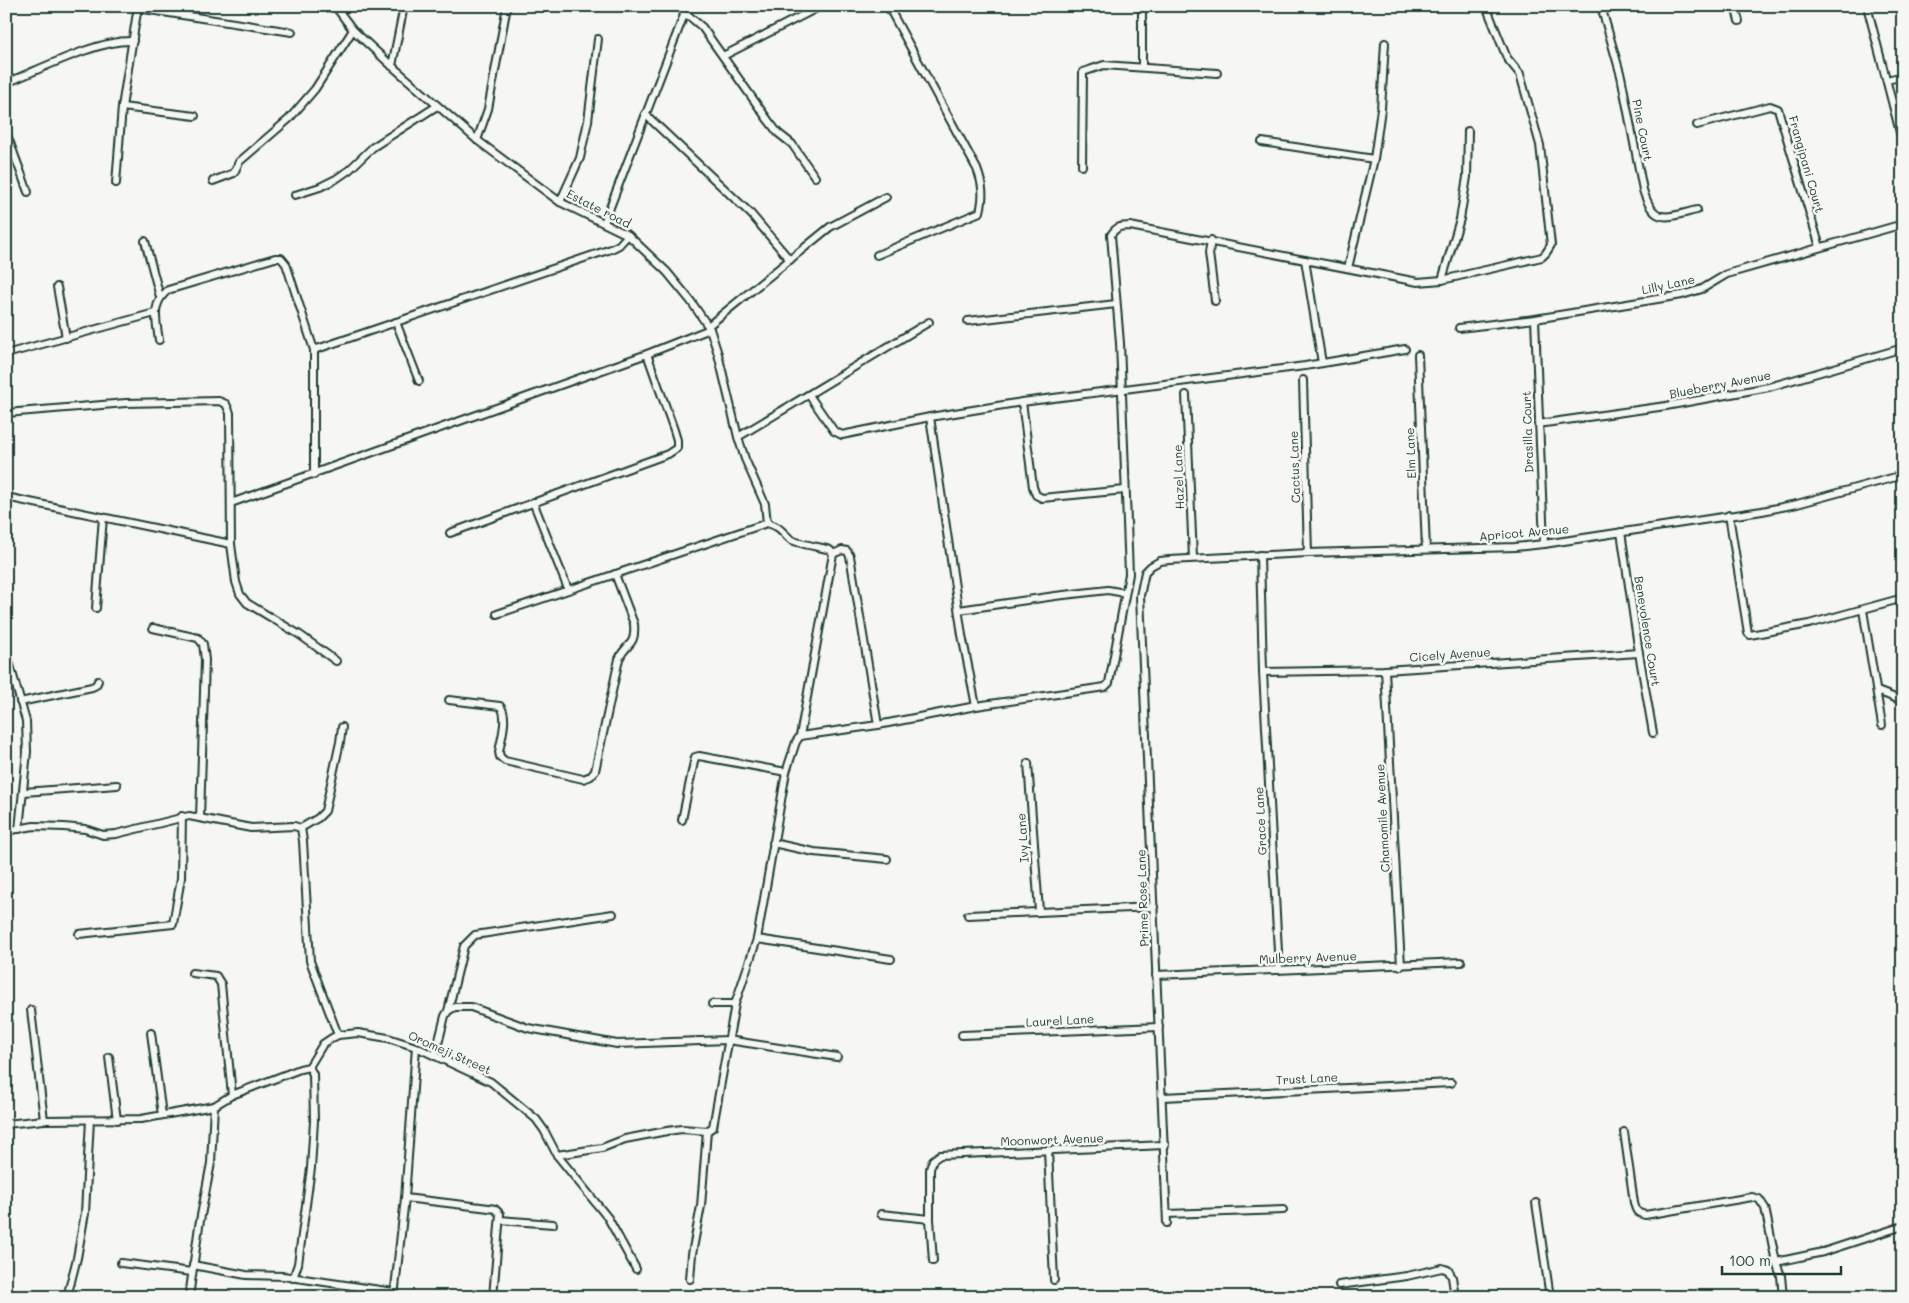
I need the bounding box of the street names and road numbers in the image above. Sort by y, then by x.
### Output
street label: Pine Court [1629,98,1657,162]
street label: Frangipani Court [1786,114,1828,214]
street label: Estate road [564,185,634,231]
street label: Lilly Lane [1640,271,1696,297]
street label: Blueberry Avenue [1668,366,1772,402]
street label: Drasilla Court [1518,391,1536,473]
street label: Elm Lane [1401,427,1419,479]
street label: Cactus Lane [1285,431,1303,503]
street label: Hazel Lane [1169,444,1187,510]
street label: Apricot Avenue [1478,520,1570,544]
street label: Benevolence Court [1631,575,1665,687]
street label: Cicely Avenue [1409,643,1491,665]
street label: Chamomile Avenue [1371,763,1393,873]
street label: Grace Lane [1250,786,1270,856]
street label: Ivy Lane [1012,813,1032,863]
street label: Prime Rose Lane [1132,849,1152,947]
street label: Mulberry Avenue [1259,947,1357,967]
street label: Laurel Lane [1025,1010,1095,1030]
street label: Oromeji Street [406,1027,494,1077]
street label: Trust Lane [1276,1068,1338,1088]
street label: Moonwort Avenue [1000,1129,1104,1149]

